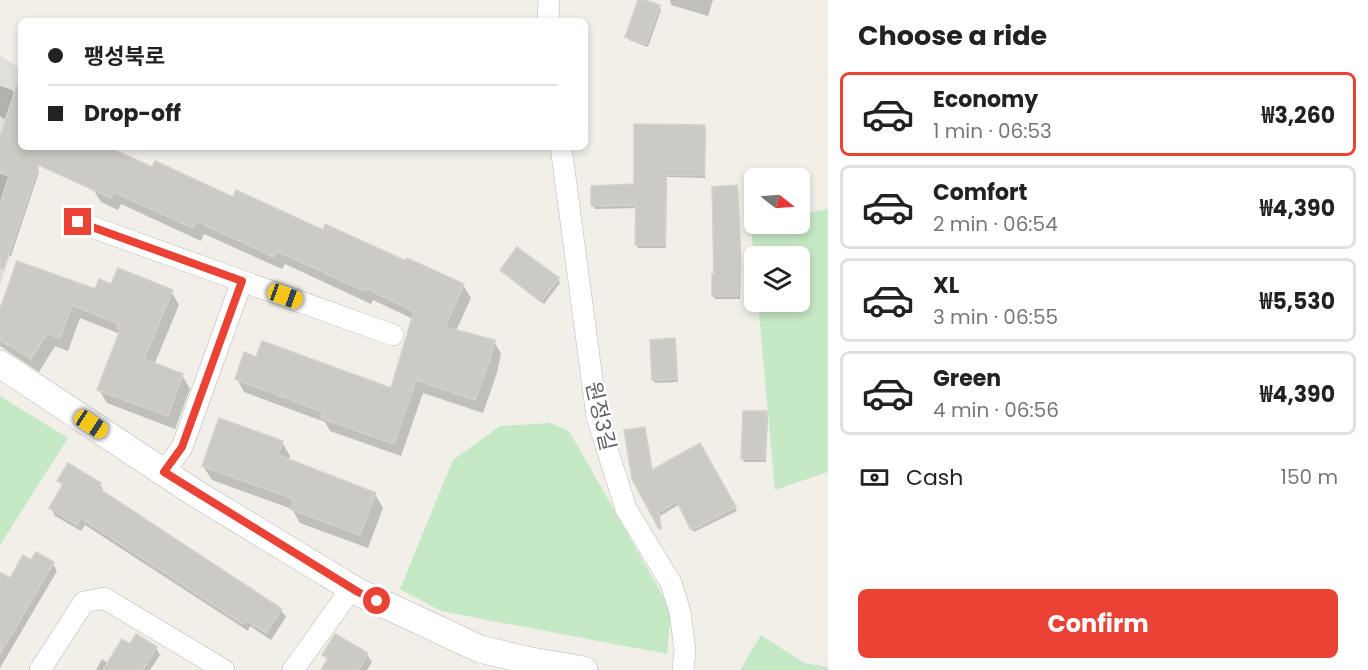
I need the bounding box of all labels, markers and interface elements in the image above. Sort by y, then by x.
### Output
text: Choose a ride [858,17,1047,54]
text: 팽성북로 [84,41,165,72]
text: Economy [933,84,1038,115]
icon: car [861,87,915,141]
text: Drop-off [84,98,181,129]
text: ₩3,260 [1261,100,1335,131]
text: 1 min · 06:53 [933,117,1052,145]
north arrow [744,168,810,234]
map controls [744,168,810,312]
text: Comfort [933,177,1027,208]
icon: car [861,180,915,234]
text: ₩4,390 [1260,193,1335,224]
route end [64,208,91,235]
text: 2 min · 06:54 [933,210,1058,238]
button: layers [744,246,810,312]
text: XL [933,270,959,301]
icon: car [861,273,915,327]
car [265,281,305,311]
text: ₩5,530 [1259,286,1335,317]
text: 3 min · 06:55 [933,303,1058,331]
text: Green [933,363,1001,394]
icon: car [861,366,915,420]
street label: 원정3길 [579,378,623,454]
text: ₩4,390 [1260,379,1335,410]
text: 4 min · 06:56 [933,396,1059,424]
car [71,407,111,441]
icon: cash [858,461,891,494]
text: Cash [906,462,963,493]
text: 150 m [1281,463,1338,491]
route start [363,587,390,614]
button: Confirm [858,589,1338,658]

